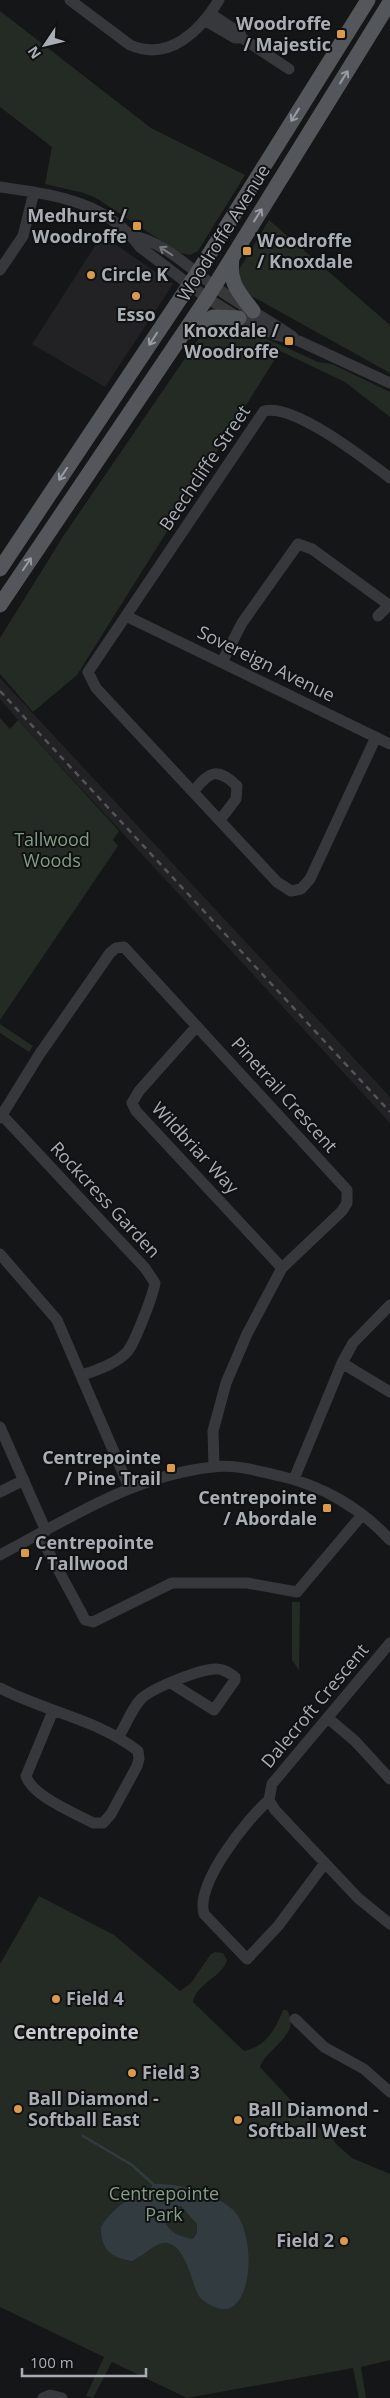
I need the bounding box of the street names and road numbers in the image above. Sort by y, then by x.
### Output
street label: Woodroffe Avenue [171,160,275,305]
street label: Beechcliffe Street [153,400,255,535]
street label: Sovereign Avenue [194,619,339,707]
street label: Pinetrail Crescent [226,1031,343,1157]
street label: Wildbriar Way [147,1096,245,1199]
street label: Rockcress Garden [46,1136,166,1263]
street label: Dalecroft Crescent [255,1638,373,1773]

